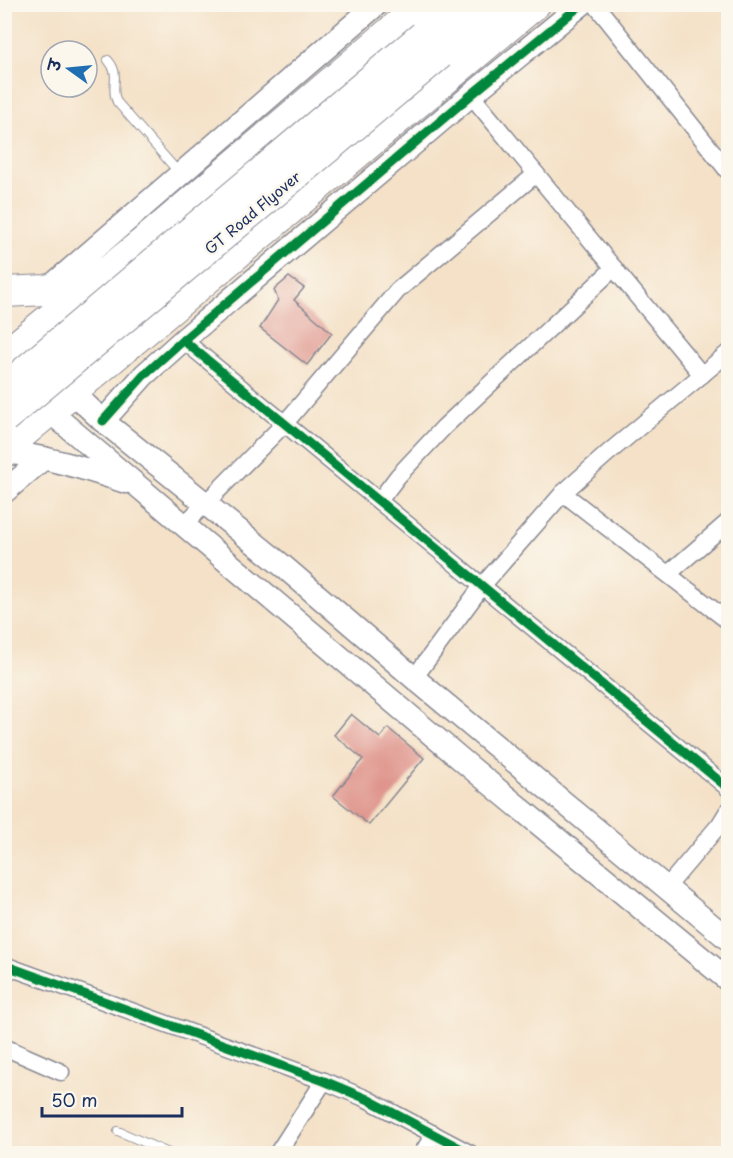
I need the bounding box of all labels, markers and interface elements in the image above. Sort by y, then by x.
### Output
north arrow [39,39,99,99]
text: उ [40,55,67,75]
street label: GT Road Flyover [199,165,305,259]
scale bar [42,1080,182,1118]
text: 50 m [51,1086,98,1113]

